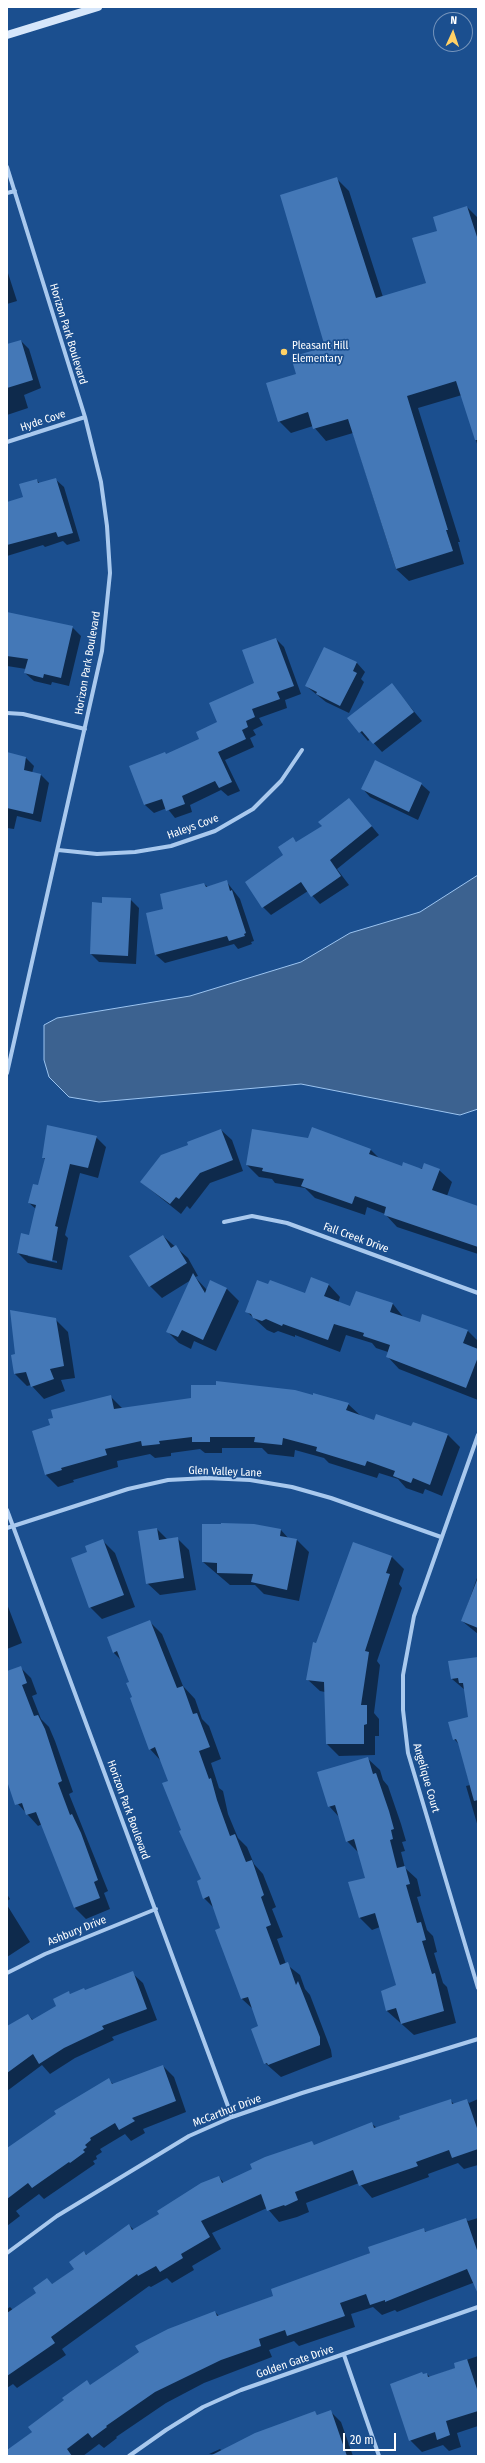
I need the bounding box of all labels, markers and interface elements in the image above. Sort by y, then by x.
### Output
north arrow [433,12,473,52]
text: N [450,14,457,27]
street label: Horizon Park Boulevard [46,282,90,386]
place label: Pleasant Hill Elementary [292,339,348,365]
marker: Pleasant Hill Elementary [279,347,289,357]
street label: Hyde Cove [19,407,67,435]
street label: Horizon Park Boulevard [72,610,104,716]
street label: Haleys Cove [166,812,220,842]
street label: Fall Creek Drive [321,1220,391,1256]
street label: Glen Valley Lane [188,1464,262,1480]
street label: Angelique Court [410,1742,442,1814]
street label: Horizon Park Boulevard [104,1758,152,1862]
street label: Ashbury Drive [46,1913,108,1949]
street label: McCarthur Drive [191,2092,263,2130]
street label: Golden Gate Drive [255,2343,335,2381]
scale bar [345,2425,398,2451]
text: 20 m [350,2433,374,2447]

